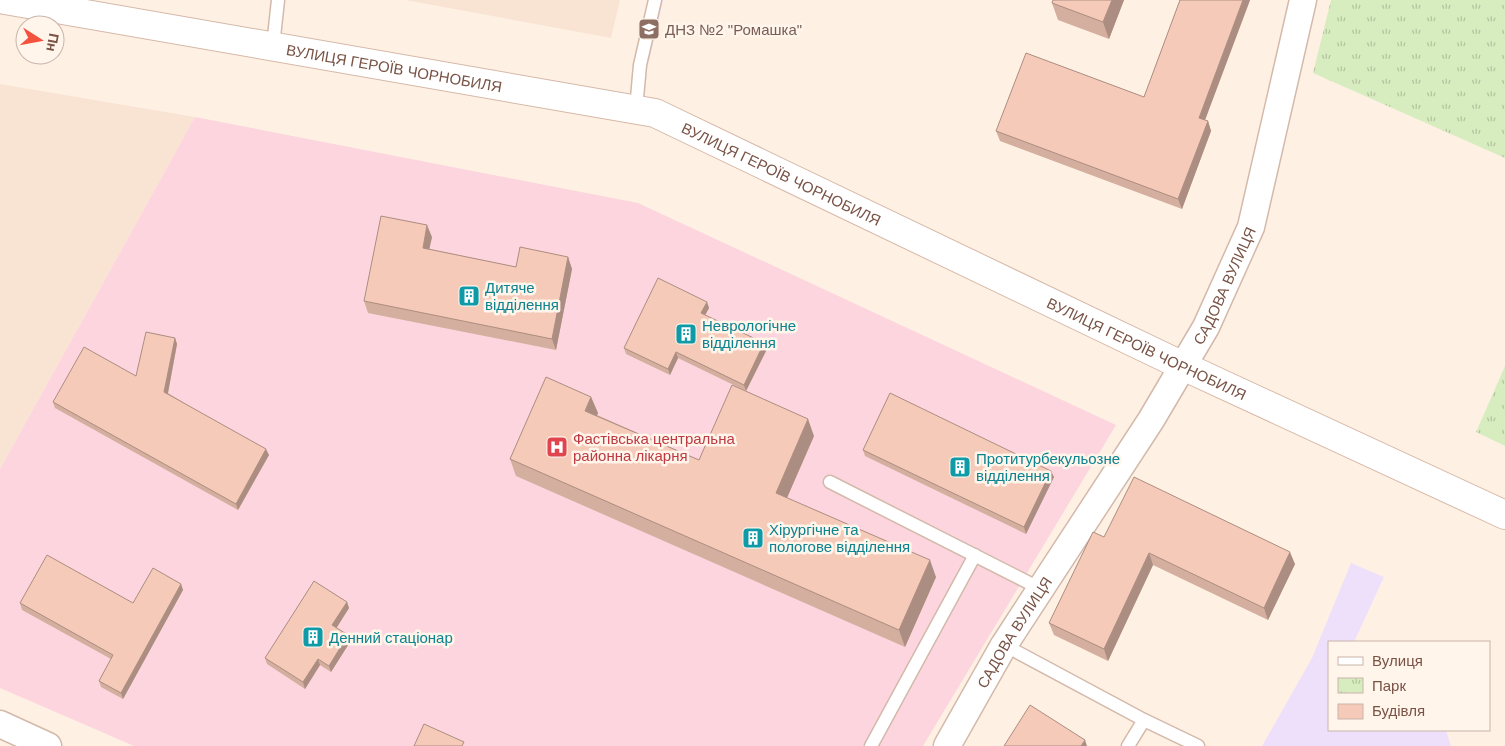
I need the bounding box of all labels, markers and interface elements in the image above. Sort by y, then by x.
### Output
north arrow [15,15,65,65]
school or university icon: ДНЗ №2 "Ромашка" [637,17,661,41]
place label: ДНЗ №2 "Ромашка" [665,21,802,38]
text: Пн [43,32,62,53]
street label: ВУЛИЦЯ ГЕРОЇВ ЧОРНОБИЛЯ [285,41,503,95]
street label: ВУЛИЦЯ ГЕРОЇВ ЧОРНОБИЛЯ [679,119,884,229]
street label: САДОВА ВУЛИЦЯ [1189,224,1259,347]
place label: Дитяче відділення [485,279,559,313]
building icon: Дитяче відділення [457,284,481,308]
street label: ВУЛИЦЯ ГЕРОЇВ ЧОРНОБИЛЯ [1044,294,1249,403]
place label: Неврологічне відділення [702,317,796,351]
building icon: Неврологічне відділення [674,322,698,346]
place label: Фастівська центральна районна лікарня [573,430,735,464]
hospital icon: Фастівська центральна районна лікарня [545,435,569,459]
place label: Протитурбекульозне відділення [976,450,1120,484]
building icon: Протитурбекульозне відділення [948,455,972,479]
place label: Хірургічне та пологове відділення [769,521,910,555]
building icon: Хірургічне та пологове відділення [741,526,765,550]
street label: САДОВА ВУЛИЦЯ [973,573,1055,691]
building icon: Денний стаціонар [301,625,325,649]
place label: Денний стаціонар [329,629,453,646]
legend [1328,641,1490,731]
text: Вулиця [1372,652,1423,669]
text: Парк [1372,677,1406,694]
text: Будівля [1372,702,1425,719]

